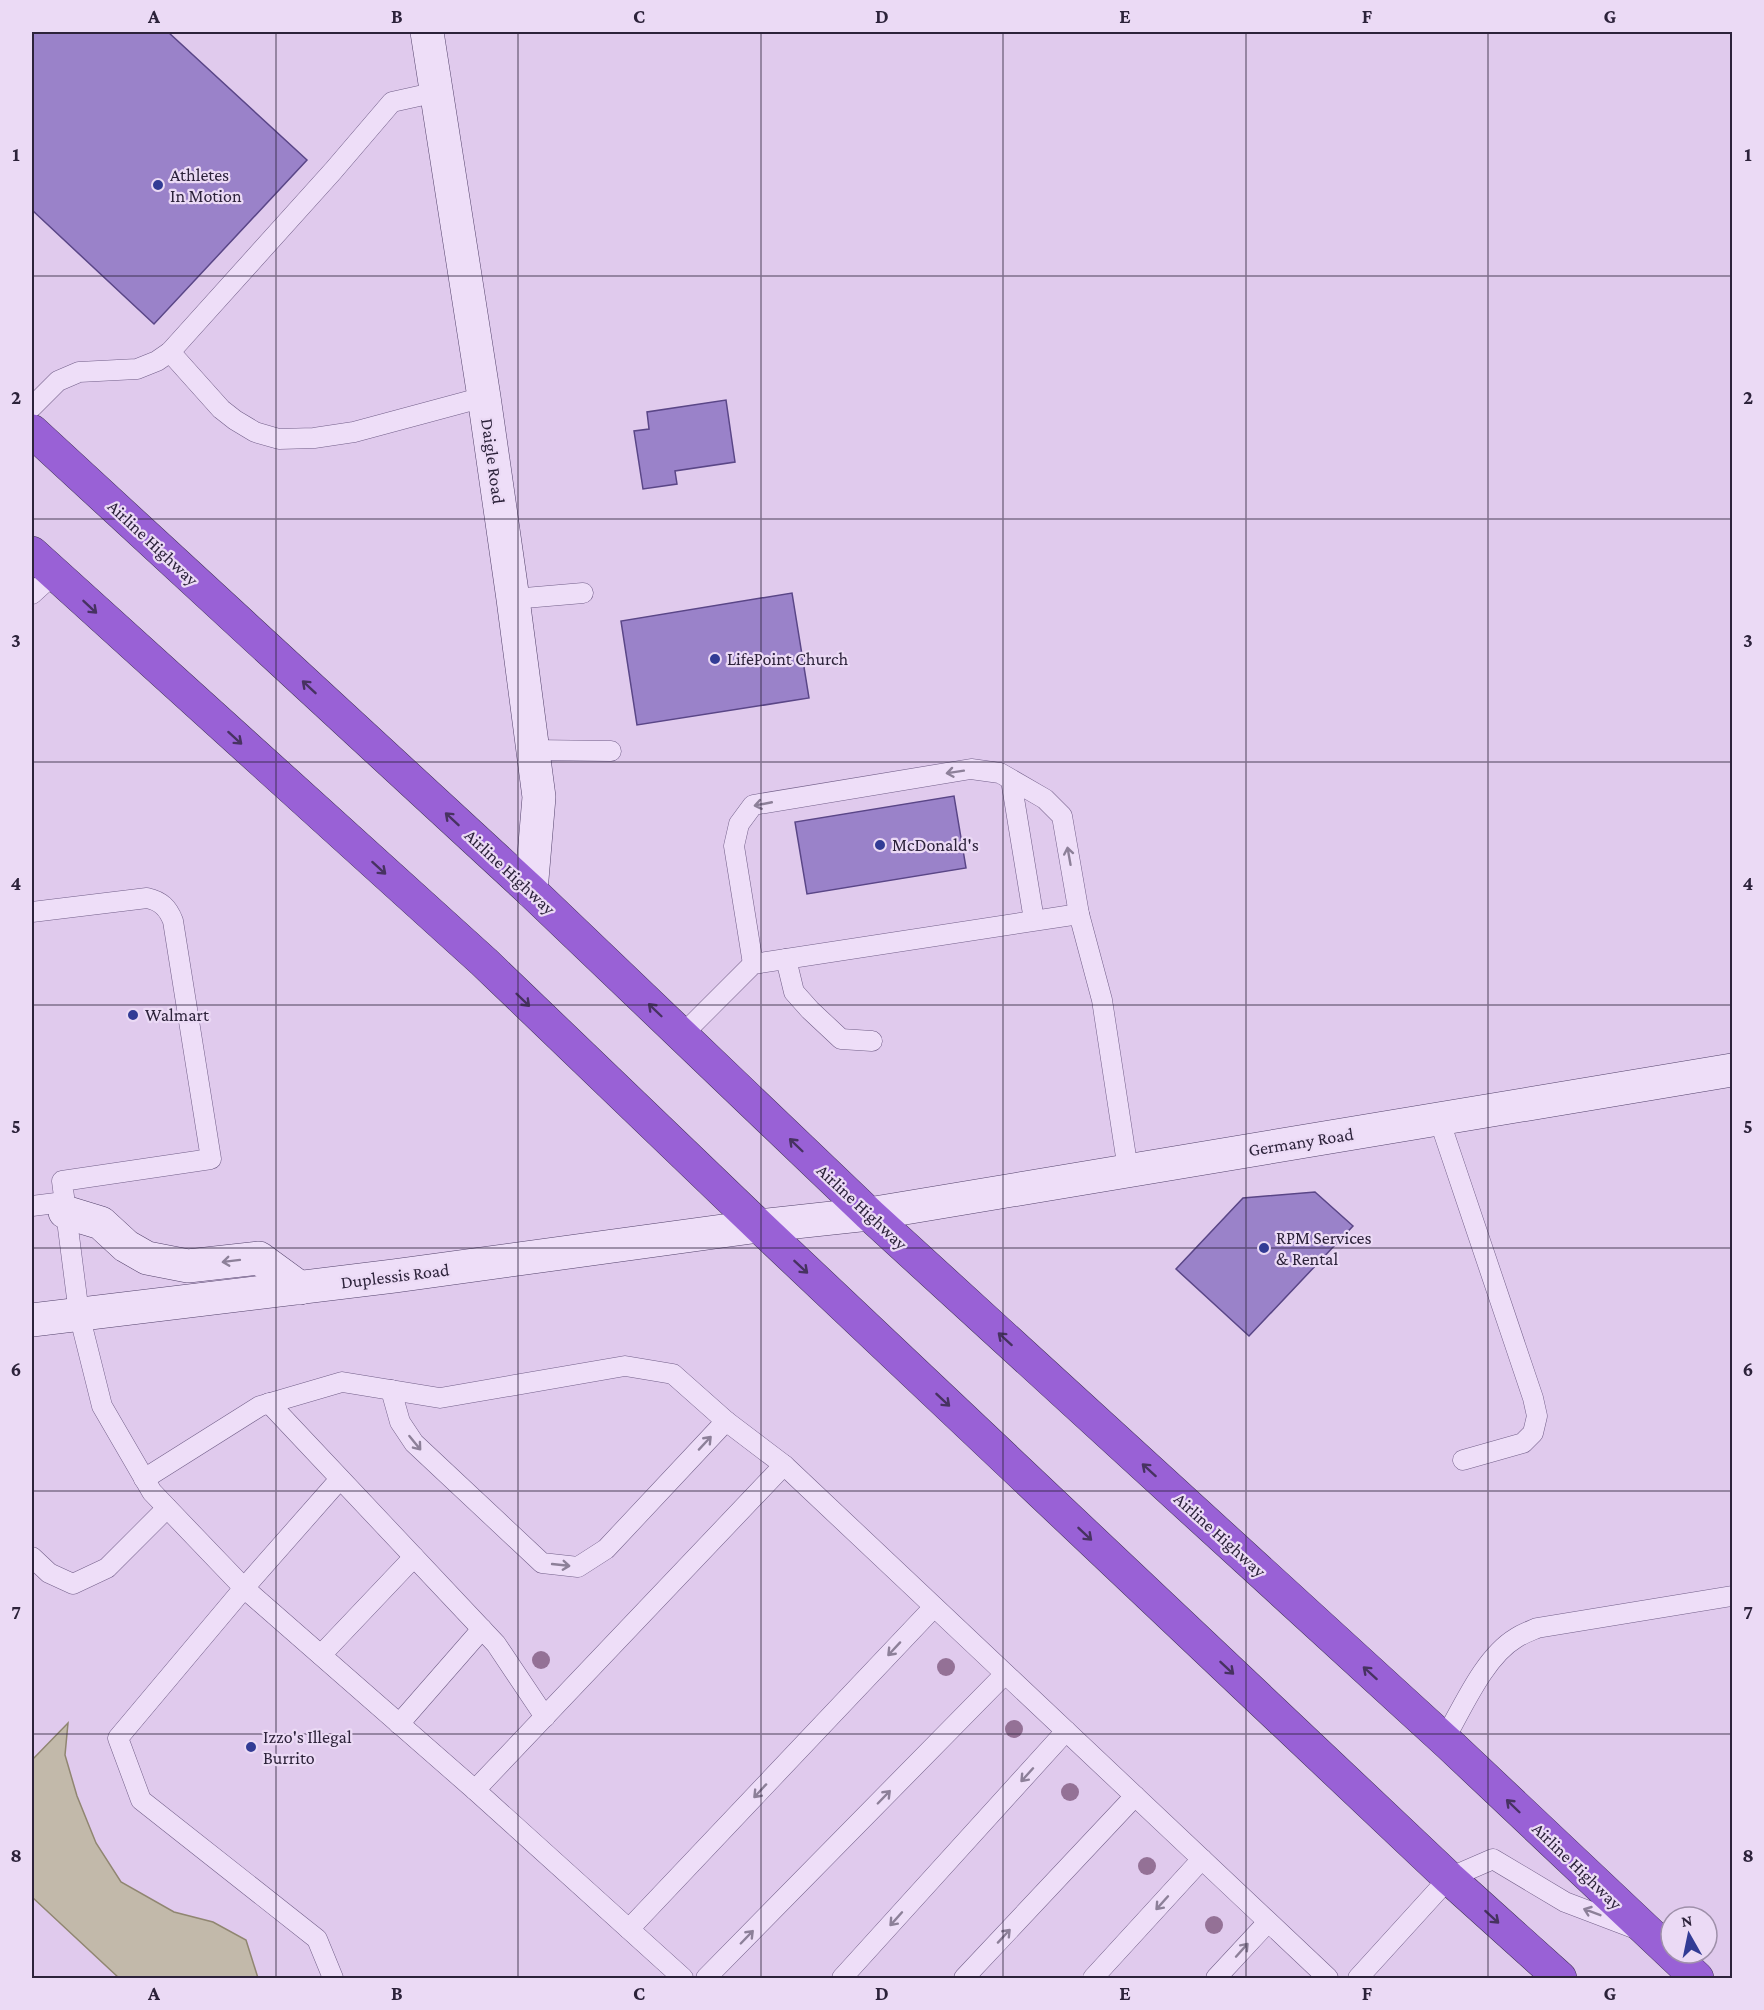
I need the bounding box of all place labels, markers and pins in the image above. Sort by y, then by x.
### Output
place label: Athletes In Motion [170,165,242,206]
marker: Athletes In Motion [151,178,165,192]
place label: LifePoint Church [727,649,848,669]
marker: LifePoint Church [708,652,722,666]
place label: McDonald's [892,835,979,855]
marker: McDonald's [873,838,887,852]
place label: Walmart [145,1005,210,1025]
marker: Walmart [126,1008,140,1022]
place label: RPM Services & Rental [1276,1228,1371,1269]
marker: RPM Services & Rental [1257,1241,1271,1255]
place label: Izzo's Illegal Burrito [263,1727,352,1768]
marker: Izzo's Illegal Burrito [244,1740,258,1754]

